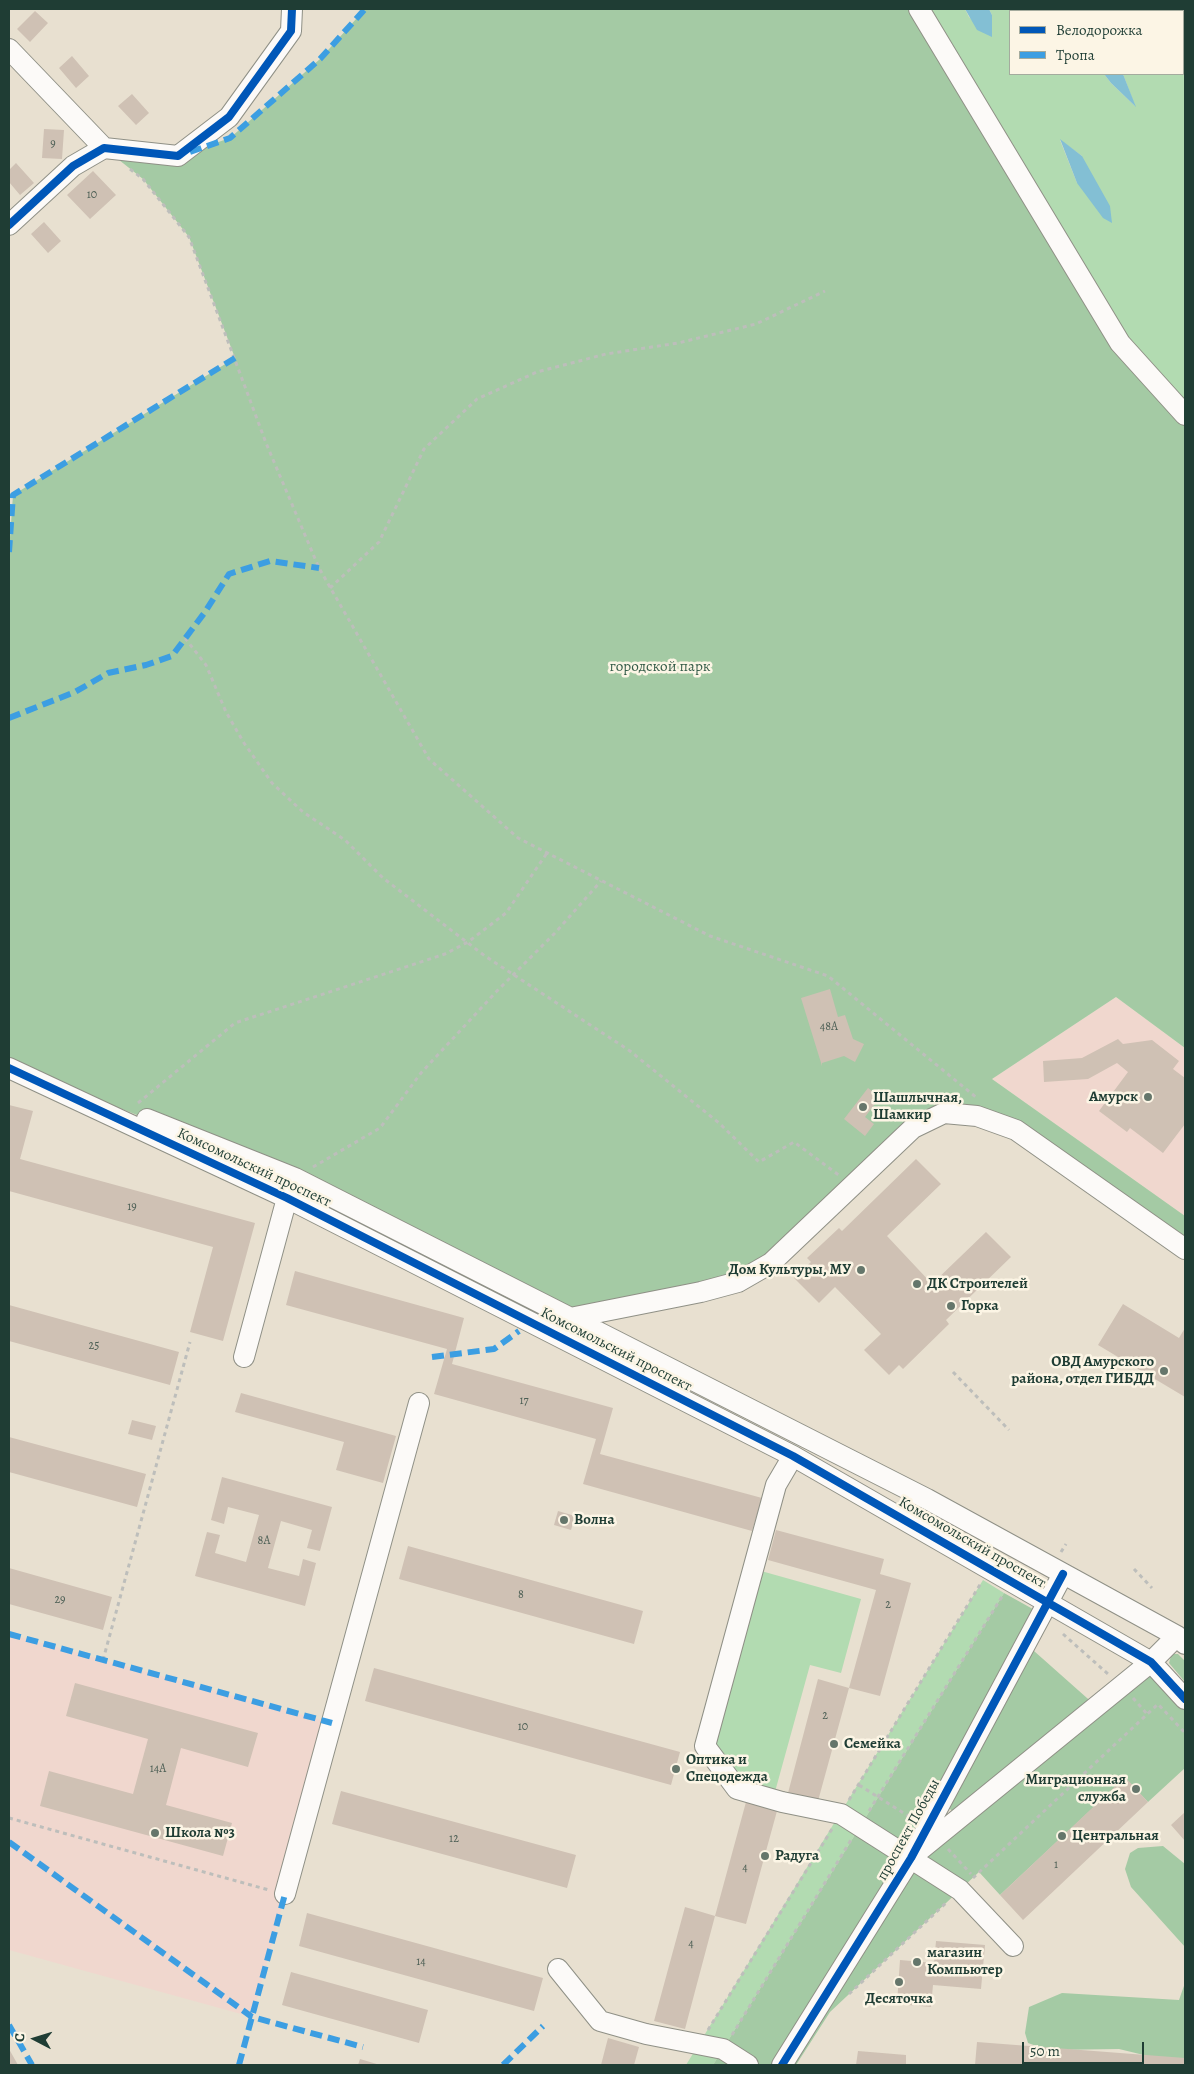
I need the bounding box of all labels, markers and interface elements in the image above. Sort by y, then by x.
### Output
legend [1009,10,1184,75]
text: Велодорожка [1056,20,1143,40]
text: Тропа [1056,45,1095,65]
house number: 9 [50,137,56,151]
house number: 10 [87,188,97,202]
park label: городской парк [609,658,711,676]
house number: 48А [820,1020,838,1034]
place label: Амурск [1089,1088,1138,1106]
place label: Шашлычная, Шамкир [873,1089,962,1124]
marker: Амурск [1142,1091,1154,1103]
marker: Шашлычная, Шамкир [857,1101,869,1113]
street label: Комсомольский проспект [174,1124,334,1212]
house number: 19 [127,1200,137,1214]
place label: Дом Культуры, МУ [728,1261,851,1279]
marker: Дом Культуры, МУ [855,1264,867,1276]
place label: ДК Строителей [927,1275,1028,1293]
marker: ДК Строителей [911,1278,923,1290]
place label: Горка [961,1297,999,1315]
marker: Горка [945,1300,957,1312]
street label: Комсомольский проспект [537,1304,695,1396]
house number: 25 [89,1339,99,1353]
place label: ОВД Амурского района, отдел ГИБДД [1011,1353,1154,1388]
marker: ОВД Амурского района, отдел ГИБДД [1158,1365,1170,1377]
house number: 17 [519,1394,529,1408]
street label: Комсомольский проспект [895,1493,1049,1593]
place label: Волна [574,1511,615,1529]
marker: Волна [558,1514,570,1526]
house number: 8А [258,1534,270,1548]
house number: 8 [518,1588,524,1602]
house number: 29 [54,1593,66,1607]
house number: 2 [885,1598,891,1612]
house number: 2 [822,1709,828,1723]
house number: 10 [518,1720,528,1734]
place label: Семейка [844,1735,901,1753]
marker: Семейка [828,1738,840,1750]
place label: Оптика и Спецодежда [686,1751,768,1786]
house number: 14А [150,1762,166,1776]
marker: Оптика и Спецодежда [670,1763,682,1775]
place label: Миграционная служба [1026,1771,1126,1806]
street label: проспект Победы [874,1776,944,1884]
marker: Миграционная служба [1130,1783,1142,1795]
place label: Школа №3 [165,1824,235,1842]
marker: Школа №3 [149,1827,161,1839]
place label: Центральная [1072,1827,1159,1845]
marker: Центральная [1056,1830,1068,1842]
house number: 12 [449,1832,459,1846]
place label: Радуга [775,1847,819,1865]
marker: Радуга [759,1850,771,1862]
house number: 1 [1054,1858,1058,1872]
house number: 4 [742,1861,748,1875]
house number: 4 [688,1937,694,1951]
place label: магазин Компьютер [927,1944,1003,1979]
house number: 14 [416,1955,426,1969]
marker: магазин Компьютер [911,1956,923,1968]
marker: Десяточка [893,1976,905,1988]
place label: Десяточка [865,1990,933,2008]
north arrow [10,2014,60,2064]
scale bar [1024,2032,1146,2064]
text: С [10,2033,29,2043]
text: 50 m [1030,2041,1060,2061]

